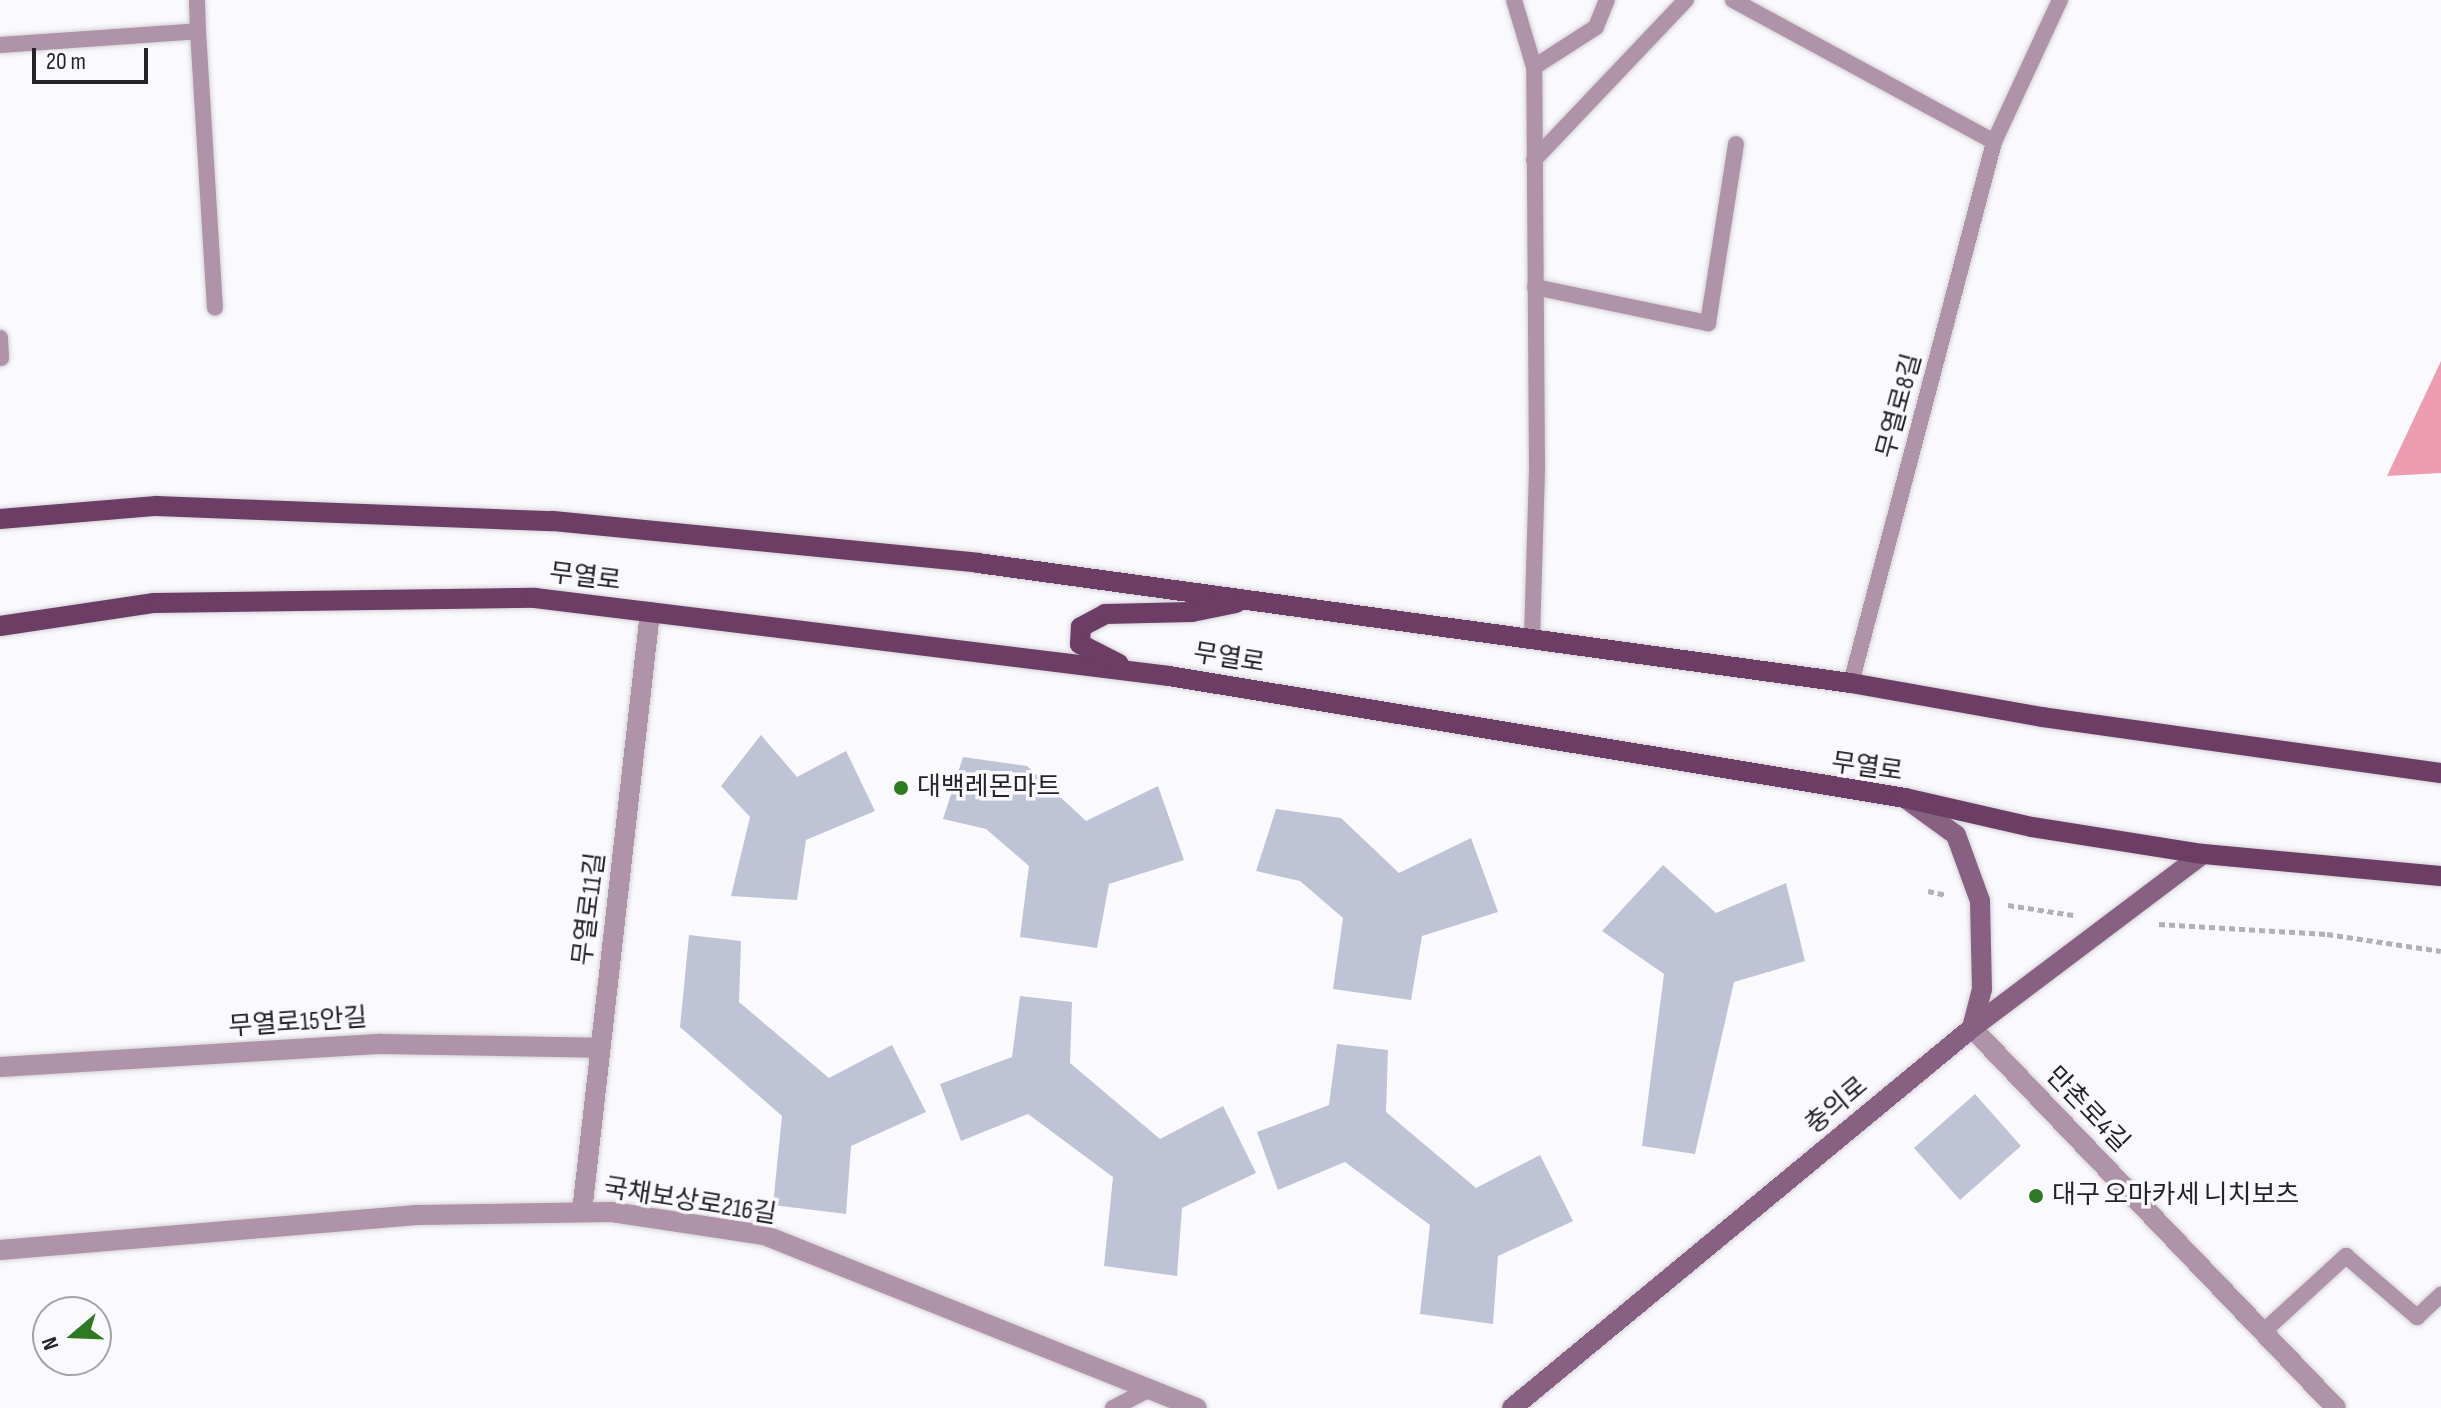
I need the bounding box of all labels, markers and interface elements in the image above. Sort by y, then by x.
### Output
scale bar [36,32,152,82]
text: 20 m [46,47,86,76]
street label: 무열로8길 [1871,350,1929,462]
street label: 무열로 [547,558,623,598]
street label: 무열로 [1191,638,1267,680]
street label: 무열로 [1829,748,1905,788]
place label: 대백레몬마트 [917,772,1061,804]
marker: 대백레몬마트 [892,779,910,797]
street label: 무열로11길 [568,851,612,967]
street label: 무열로15안길 [228,1003,368,1043]
street label: 만촌로4길 [2039,1061,2135,1159]
street label: 충의로 [1799,1071,1875,1141]
street label: 국채보상로216길 [601,1173,779,1231]
place label: 대구 오마카세 니치보츠 [2052,1180,2299,1212]
marker: 대구 오마카세 니치보츠 [2027,1187,2045,1205]
north arrow [32,1296,112,1376]
text: N [36,1333,65,1353]

